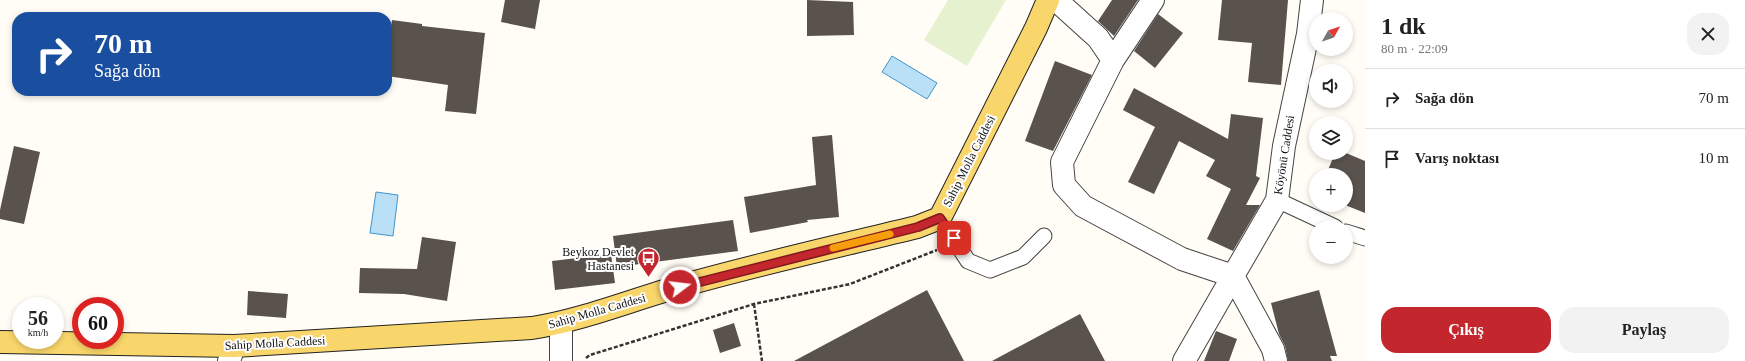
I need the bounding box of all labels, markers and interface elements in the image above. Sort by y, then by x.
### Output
north arrow [1309,12,1353,56]
map controls [1309,12,1353,264]
text: 1 dk [1381,13,1426,39]
button: close [1687,13,1729,55]
icon: right [28,28,80,80]
text: 70 m [94,28,152,59]
text: 80 m · 22:09 [1381,41,1448,56]
text: Sağa dön [94,61,161,81]
button: sound [1309,64,1353,108]
icon: right [1381,88,1403,110]
text: Sağa dön [1415,90,1474,106]
text: 70 m [1699,90,1729,106]
street label: Sahip Molla Caddesi [940,112,998,209]
street label: Köyönü Caddesi [1271,114,1297,196]
button: layers [1309,116,1353,160]
icon: arrive [1381,148,1403,170]
text: Varış noktası [1415,150,1499,166]
text: 10 m [1699,150,1729,166]
button: + [1309,168,1353,212]
button: − [1309,220,1353,264]
pin [937,221,971,255]
icon: arrive [943,227,965,249]
place label: Beykoz Devlet Hastanesi [562,245,635,273]
bus stop icon: Beykoz Devlet Hastanesi [636,246,662,279]
position arrow [659,266,701,308]
street label: Sahip Molla Caddesi [547,290,648,332]
speed limit sign: 60 [72,297,124,349]
text: 56 [28,307,48,329]
button: Çıkış [1381,307,1551,353]
button: Paylaş [1559,307,1729,353]
text: km/h [28,327,48,338]
street label: Sahip Molla Caddesi [224,333,326,353]

